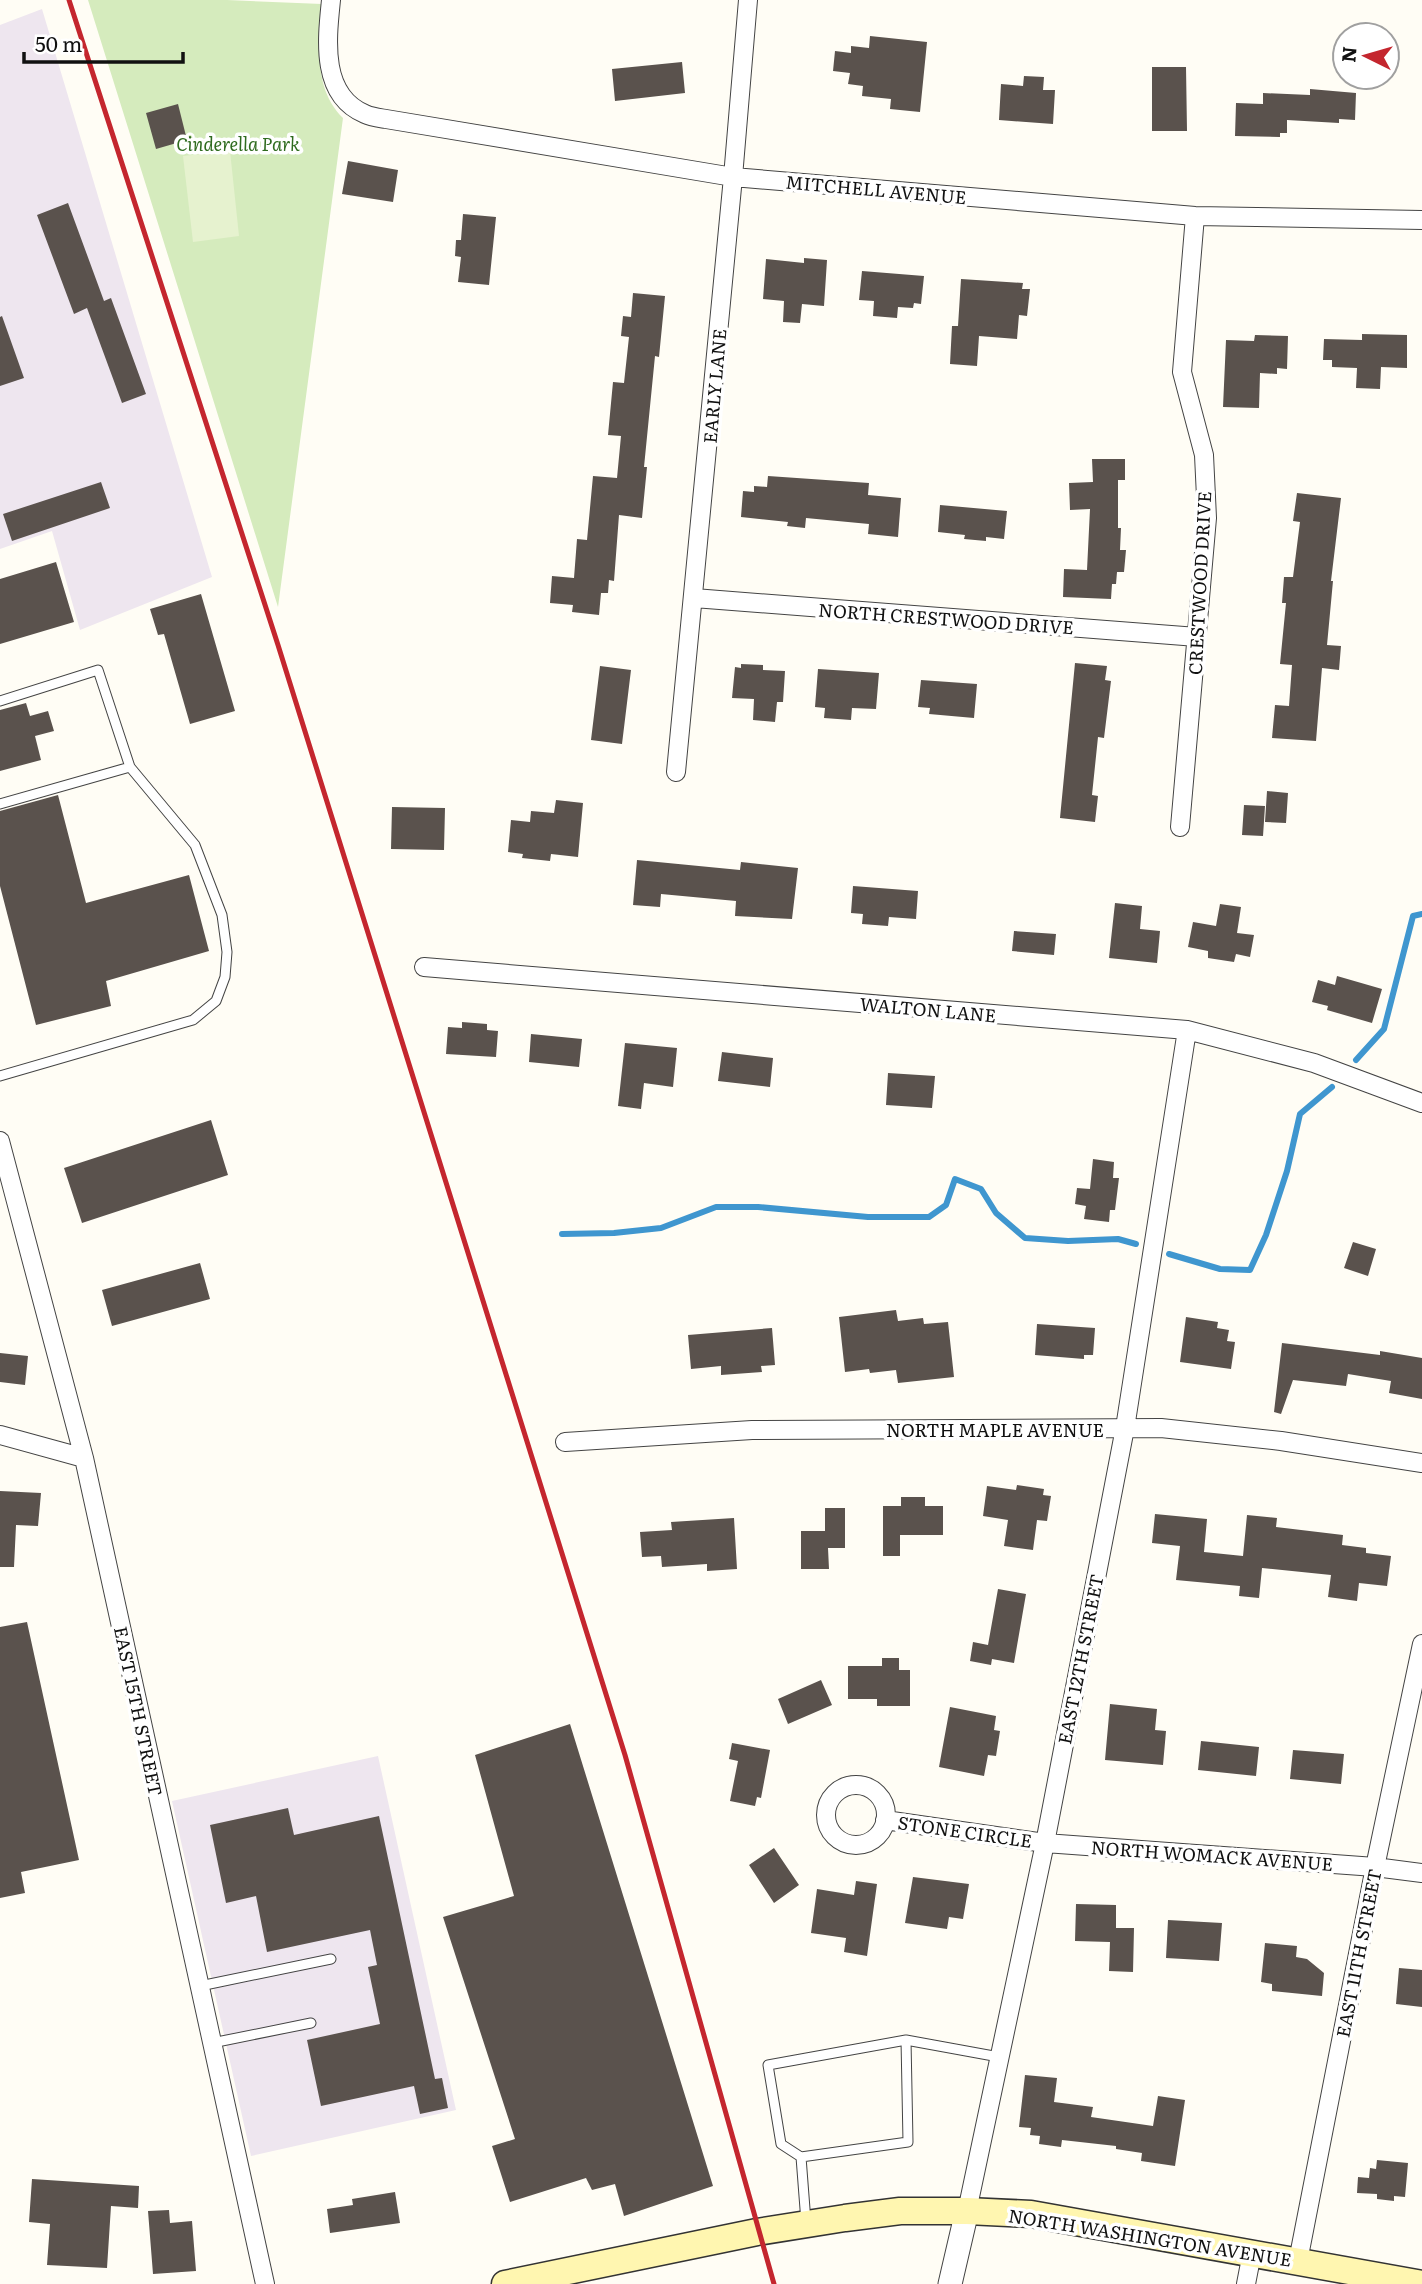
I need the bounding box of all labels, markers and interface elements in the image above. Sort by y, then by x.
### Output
scale bar [24,21,184,65]
north arrow [1331,21,1401,91]
text: 50 m [35,27,82,58]
text: N [1333,45,1363,64]
park label: Cinderella Park [176,130,300,157]
street label: MITCHELL AVENUE [785,168,967,210]
street label: EARLY LANE [696,328,732,444]
street label: CRESTWOOD DRIVE [1181,491,1217,675]
street label: NORTH CRESTWOOD DRIVE [817,596,1075,640]
street label: WALTON LANE [859,990,997,1028]
street label: NORTH MAPLE AVENUE [886,1416,1104,1443]
street label: EAST 12TH STREET [1050,1572,1110,1746]
street label: EAST 15TH STREET [108,1624,170,1798]
street label: STONE CIRCLE [896,1808,1034,1854]
street label: NORTH WOMACK AVENUE [1090,1833,1334,1877]
street label: EAST 11TH STREET [1328,1866,1388,2040]
street label: NORTH WASHINGTON AVENUE [1006,2201,1294,2273]

